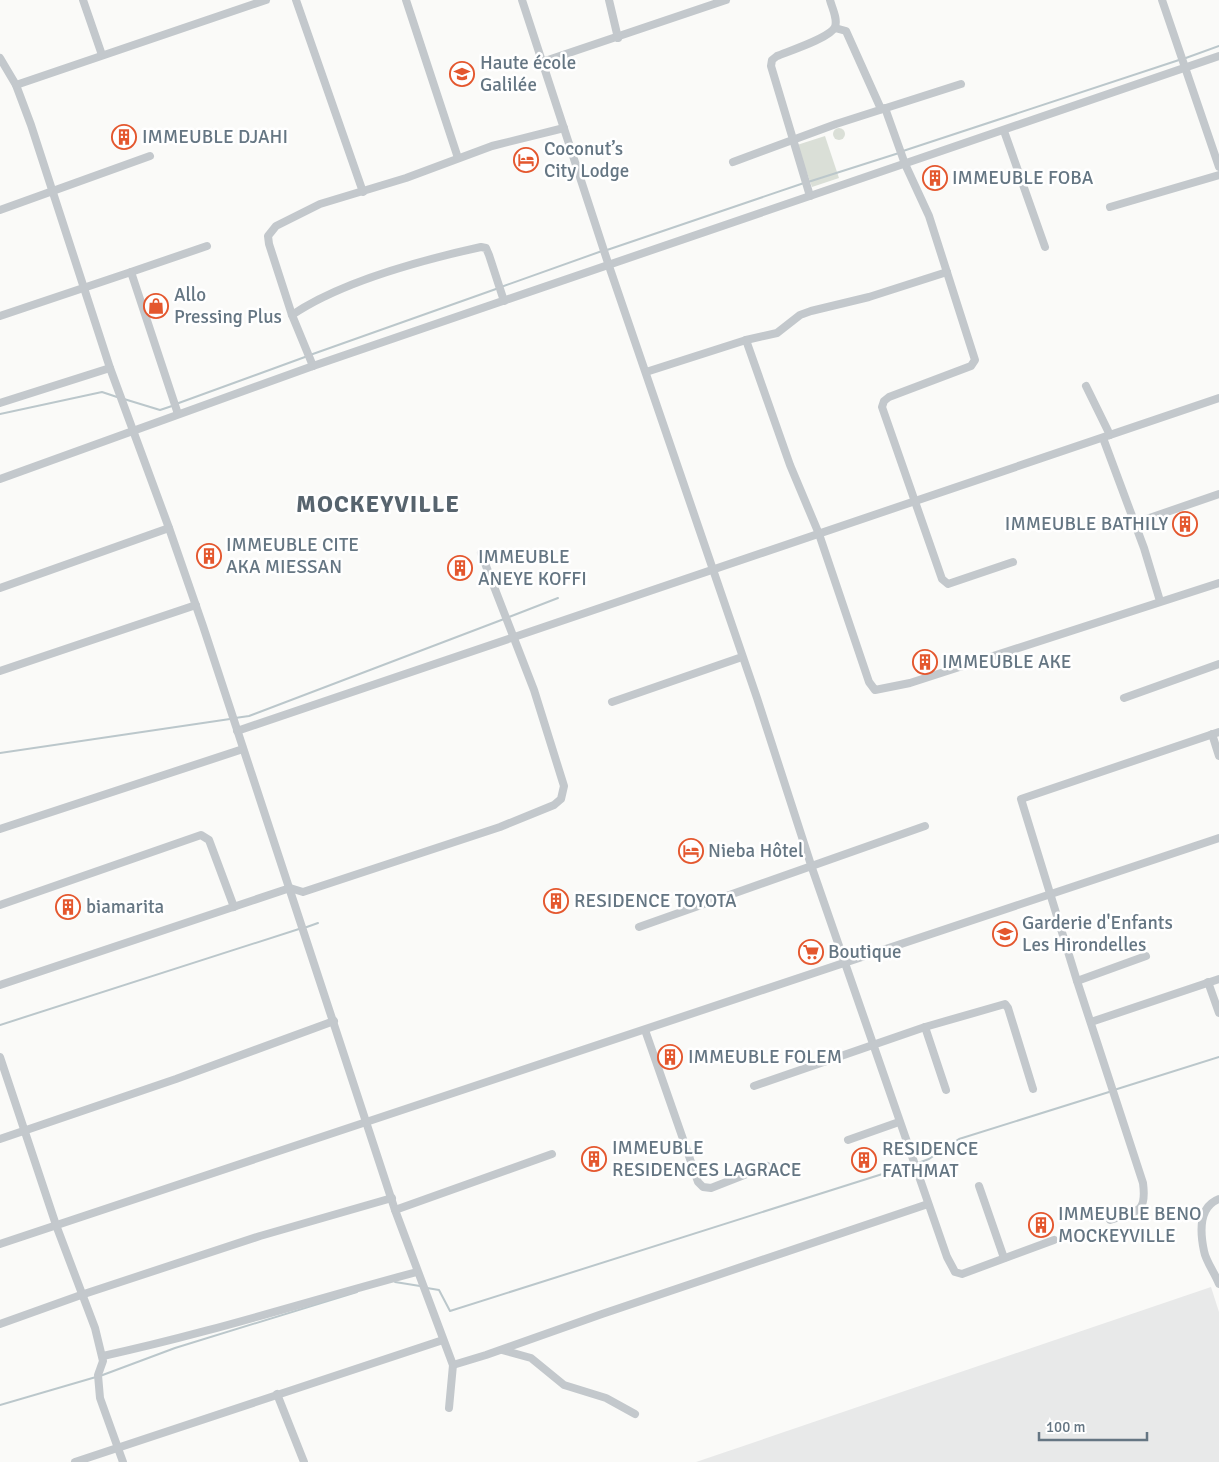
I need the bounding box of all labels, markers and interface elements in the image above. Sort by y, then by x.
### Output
place label: Haute école Galilée [480,51,576,97]
school or university icon: Haute école Galilée [449,61,475,87]
building icon: IMMEUBLE DJAHI [111,124,137,150]
place label: IMMEUBLE DJAHI [142,125,288,149]
place label: Coconut’s City Lodge [544,137,629,183]
hotel icon: Coconut’s City Lodge [513,147,539,173]
building icon: IMMEUBLE FOBA [922,165,948,191]
place label: IMMEUBLE FOBA [952,166,1094,190]
place label: Allo Pressing Plus [174,283,282,329]
shop icon: Allo Pressing Plus [143,293,169,319]
district label: MOCKEYVILLE [296,489,460,519]
building icon: IMMEUBLE BATHILY [1172,511,1198,537]
place label: IMMEUBLE BATHILY [1005,512,1168,536]
place label: IMMEUBLE CITE AKA MIESSAN [226,533,359,579]
building icon: IMMEUBLE CITE AKA MIESSAN [196,543,222,569]
place label: IMMEUBLE ANEYE KOFFI [478,545,587,591]
building icon: IMMEUBLE ANEYE KOFFI [447,555,473,581]
building icon: IMMEUBLE AKE [912,649,938,675]
place label: IMMEUBLE AKE [942,650,1072,674]
hotel icon: Nieba Hôtel [678,838,704,864]
place label: Nieba Hôtel [708,839,804,863]
building icon: RESIDENCE TOYOTA [543,888,569,914]
place label: RESIDENCE TOYOTA [574,889,737,913]
building icon: biamarita [55,894,81,920]
place label: biamarita [86,895,164,919]
place label: Garderie d'Enfants Les Hirondelles [1022,911,1173,957]
school or university icon: Garderie d'Enfants Les Hirondelles [992,921,1018,947]
supermarket icon: Boutique [798,939,824,965]
place label: Boutique [828,940,902,964]
building icon: IMMEUBLE FOLEM [657,1044,683,1070]
place label: IMMEUBLE FOLEM [688,1045,842,1069]
place label: IMMEUBLE RESIDENCES LAGRACE [612,1136,802,1182]
place label: RESIDENCE FATHMAT [882,1137,979,1183]
building icon: IMMEUBLE RESIDENCES LAGRACE [581,1146,607,1172]
building icon: RESIDENCE FATHMAT [851,1147,877,1173]
place label: IMMEUBLE BENO MOCKEYVILLE [1058,1202,1202,1248]
building icon: IMMEUBLE BENO MOCKEYVILLE [1028,1212,1054,1238]
scale bar [1039,1410,1146,1442]
text: 100 m [1046,1418,1086,1436]

